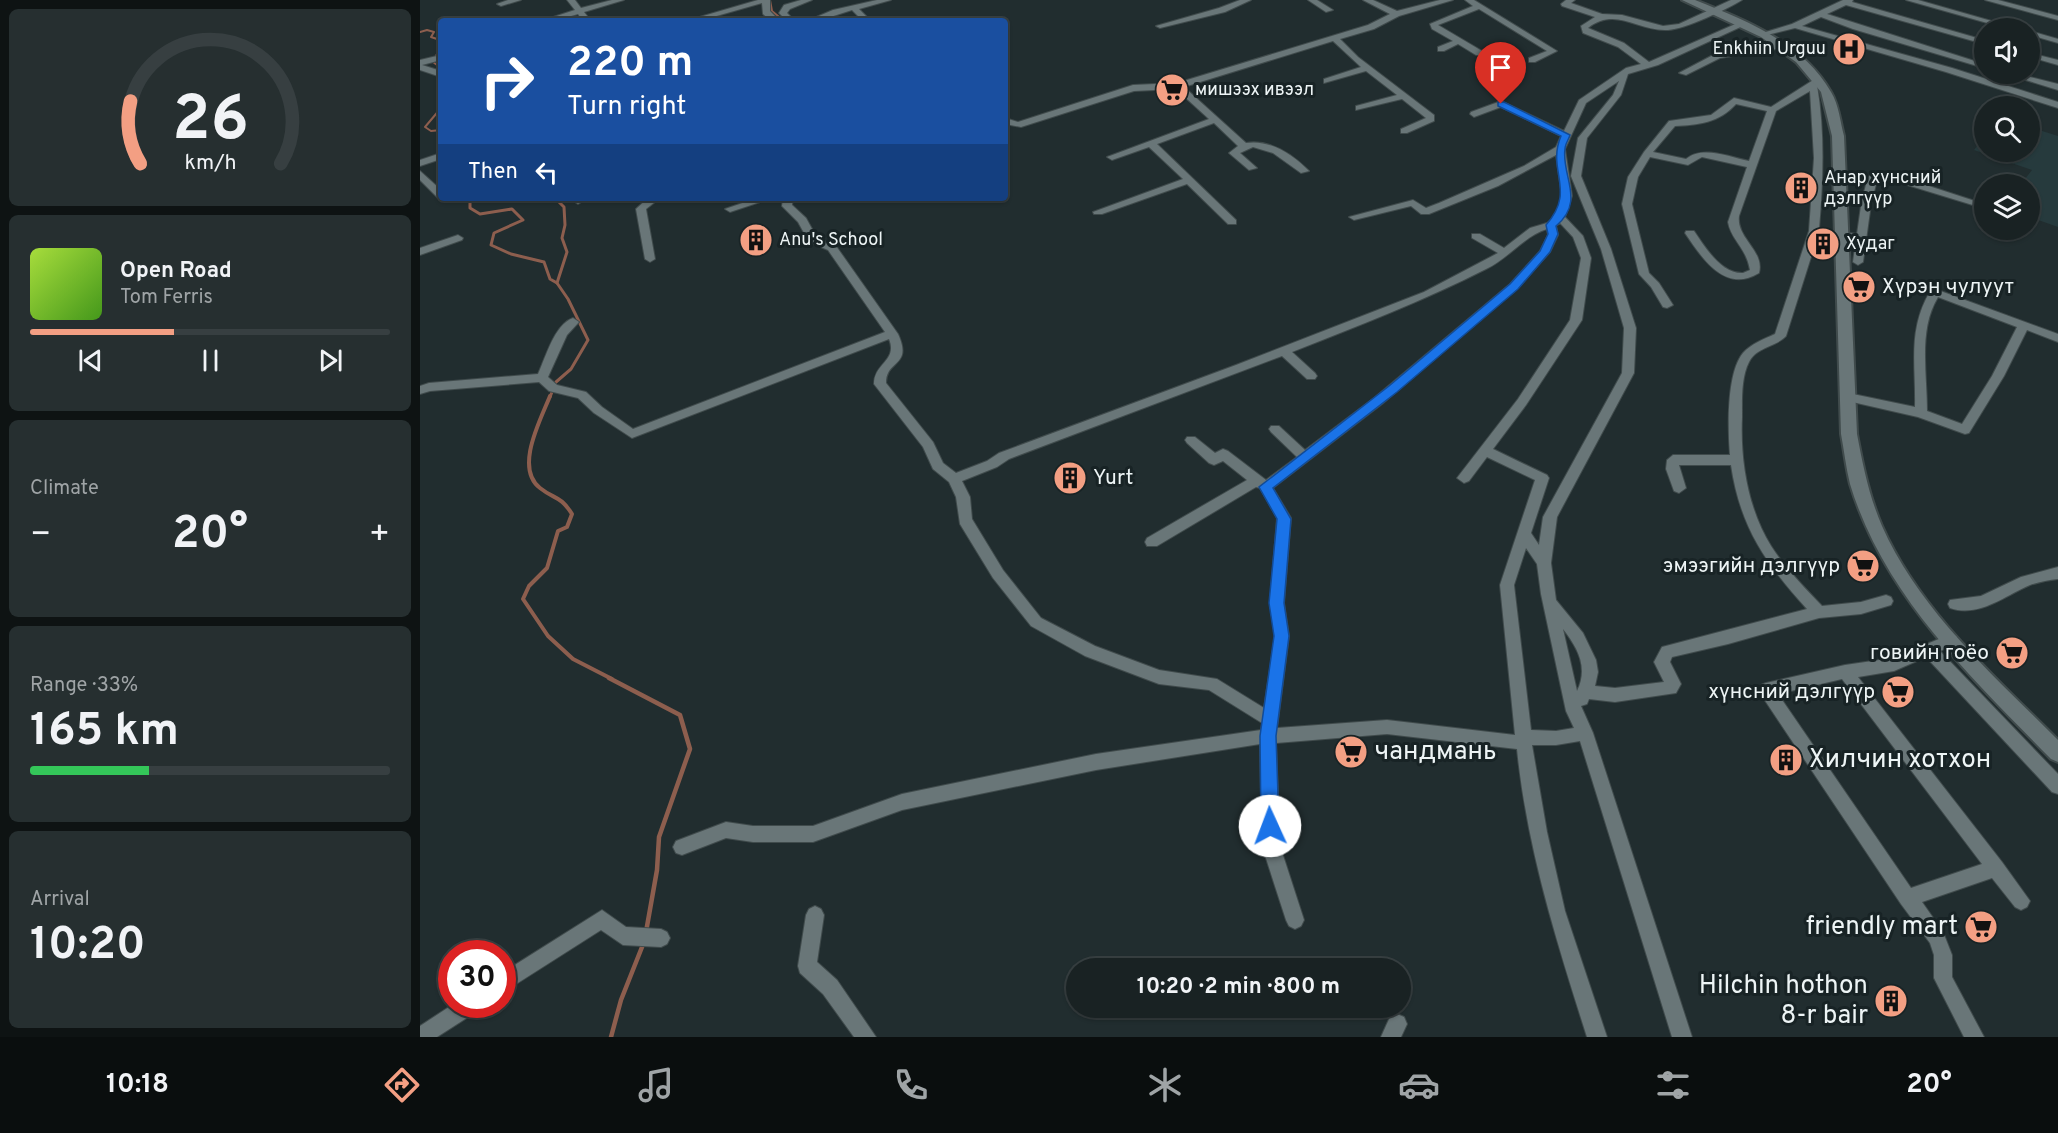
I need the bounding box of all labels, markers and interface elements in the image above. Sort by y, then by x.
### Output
map controls [1974,18,2040,240]
button: sound [1974,18,2040,84]
hospital icon: Enkhiin Urguu [1831,31,1867,67]
text: 220 m [567,38,693,91]
place label: Enkhiin Urguu [1713,38,1826,61]
icon: right [468,42,546,120]
pin [1475,42,1526,104]
icon: arrive [1484,51,1517,84]
supermarket icon: мишээх ивээл [1154,72,1190,108]
place label: мишээх ивээл [1195,79,1314,102]
text: 26 [172,83,248,162]
text: Turn right [567,90,686,124]
button: search [1974,96,2040,162]
text: km/h [184,151,236,178]
icon: left [530,156,563,189]
text: Then [468,159,518,186]
place label: Анар хүнсний дэлгүүр [1824,167,1941,211]
building icon: Анар хүнсний дэлгүүр [1783,170,1819,206]
button: layers [1974,174,2040,240]
building icon: Anu's School [738,222,774,258]
building icon: Худаг [1805,226,1841,262]
place label: Anu's School [779,229,883,252]
place label: Худаг [1846,233,1895,256]
text: Open Road [120,258,232,285]
supermarket icon: Хүрэн чулуут [1841,269,1877,305]
place label: Хүрэн чулуут [1882,274,2014,301]
text: Tom Ferris [120,285,213,311]
icon: previous [74,344,107,377]
icon: pause [194,344,227,377]
icon: next [314,344,347,377]
building icon: Yurt [1052,460,1088,496]
place label: Yurt [1093,465,1134,492]
text: Climate [30,476,99,502]
text: 20° [172,507,248,564]
text: − [30,515,51,557]
text: + [369,515,390,557]
supermarket icon: эмээгийн дэлгүүр [1845,548,1881,584]
place label: эмээгийн дэлгүүр [1663,553,1840,580]
supermarket icon: говийн гоёо [1994,635,2030,671]
place label: говийн гоёо [1870,640,1989,667]
text: Range · 33% [30,673,138,699]
supermarket icon: хүнсний дэлгүүр [1880,674,1916,710]
place label: хүнсний дэлгүүр [1708,679,1875,706]
text: 165 km [30,704,179,761]
supermarket icon: чандмань [1333,734,1369,770]
place label: чандмань [1374,736,1497,769]
building icon: Хилчин хотхон [1768,742,1804,778]
place label: Хилчин хотхон [1809,744,1991,777]
position arrow [1238,794,1302,858]
text: Arrival [30,887,90,913]
supermarket icon: friendly mart [1963,909,1999,945]
place label: friendly mart [1806,911,1958,944]
text: 10:20 [30,918,146,975]
speed limit sign: 30 [438,940,516,1018]
place label: Hilchin hothon 8-r bair [1699,970,1868,1033]
text: 10:20 · 2 min · 800 m [1137,974,1340,1001]
building icon: Hilchin hothon 8-r bair [1873,983,1909,1019]
icon: directions [381,1064,423,1106]
icon: music [635,1064,677,1106]
icon: phone [890,1064,932,1106]
icon: climate [1144,1064,1186,1106]
icon: car [1398,1064,1440,1106]
icon: filters [1652,1064,1694,1106]
text: 10:18 [106,1068,169,1102]
text: 20° [1906,1068,1952,1102]

